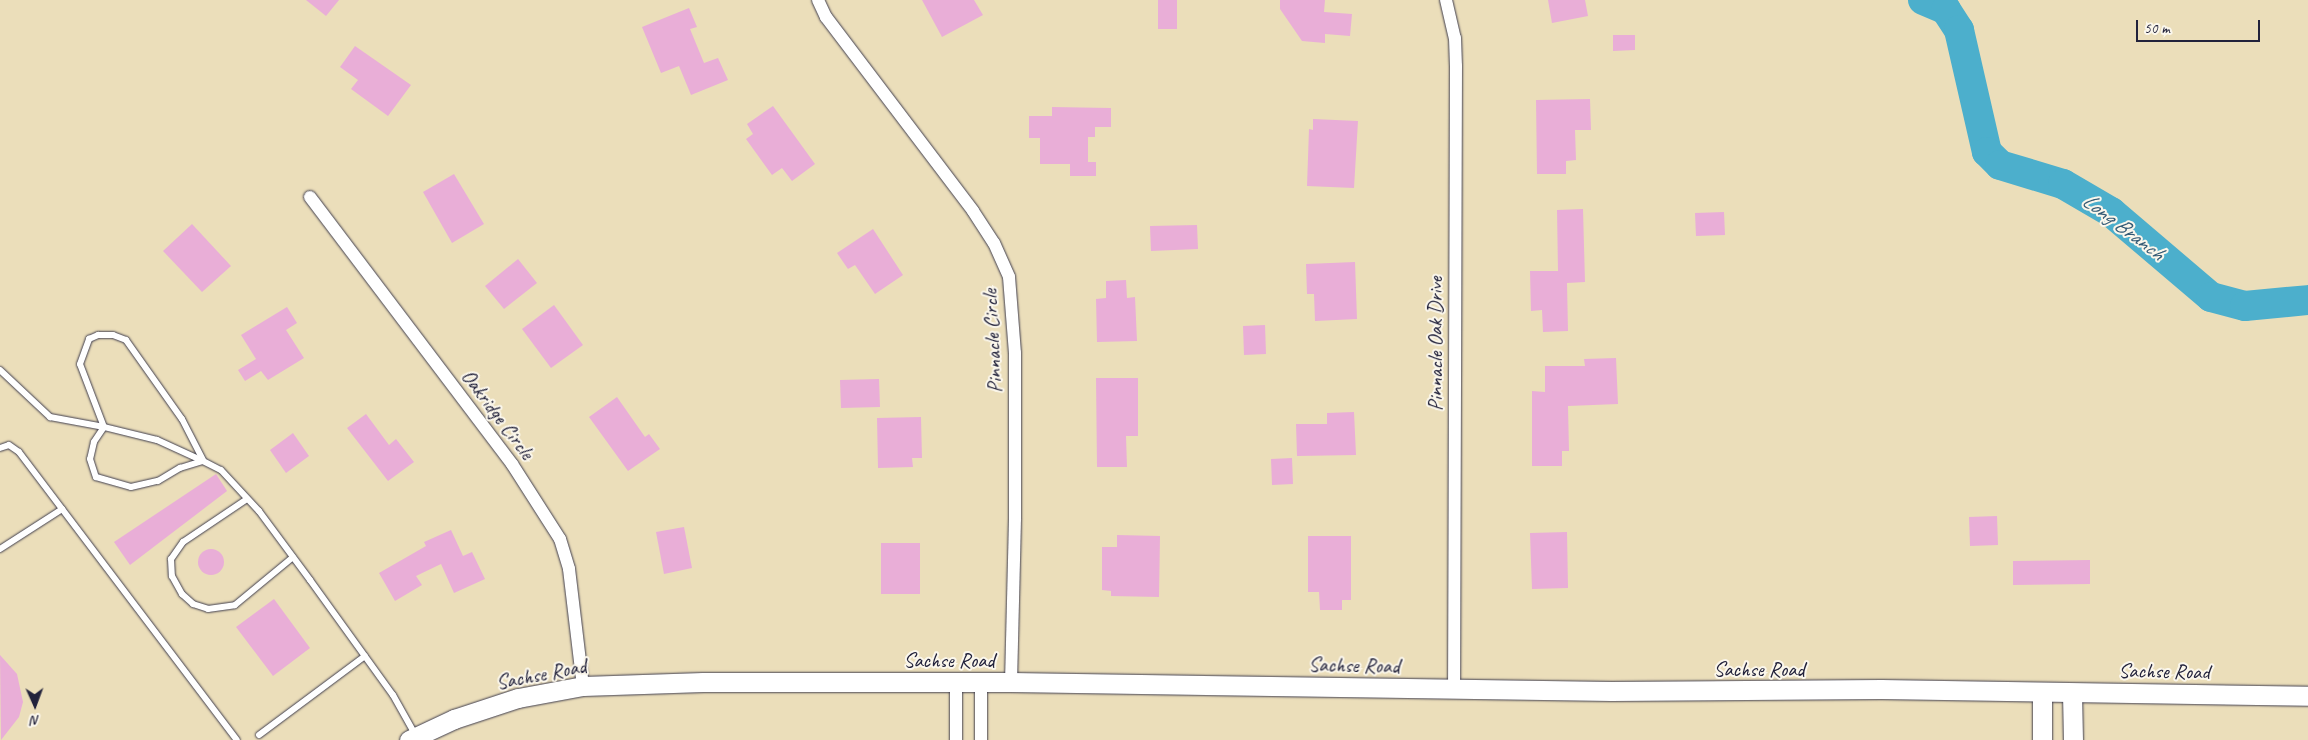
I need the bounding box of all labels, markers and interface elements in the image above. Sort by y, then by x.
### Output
scale bar [2138,10,2262,42]
text: 50 m [2144,19,2170,38]
water label: Long Branch [2076,187,2170,267]
street label: Pinnacle Oak Drive [1422,277,1448,411]
street label: Pinnacle Circle [977,289,1007,393]
street label: Oakridge Circle [456,364,540,464]
street label: Sachse Road [904,647,994,673]
street label: Sachse Road [1309,652,1399,678]
street label: Sachse Road [494,653,588,695]
street label: Sachse Road [1714,656,1804,682]
street label: Sachse Road [2119,658,2209,684]
north arrow [10,680,60,730]
text: N [31,712,40,729]

